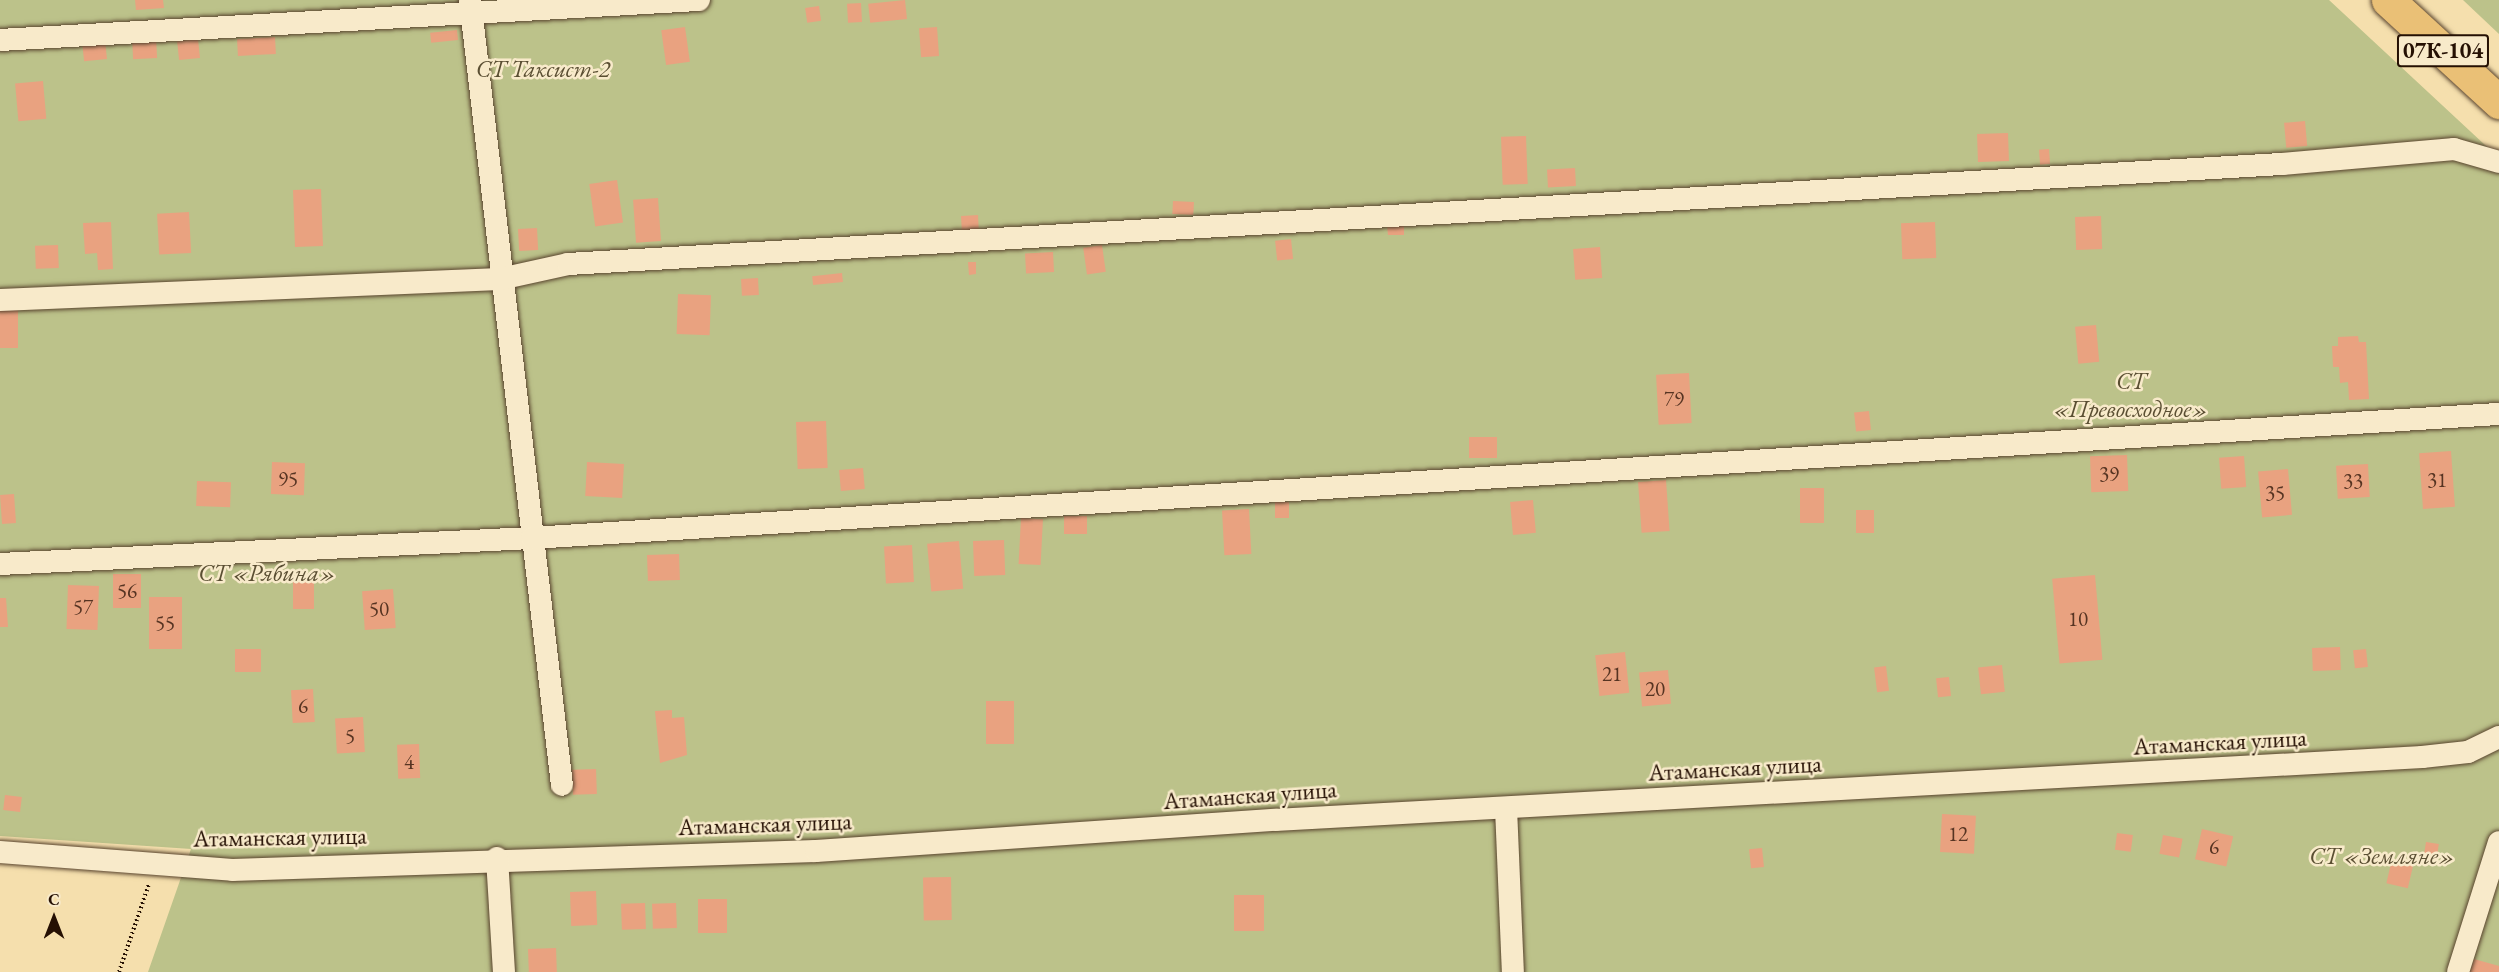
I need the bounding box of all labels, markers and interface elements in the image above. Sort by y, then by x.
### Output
road number: 07К-104 [2396,32,2490,70]
park label: СТ Таксист-2 [476,55,610,83]
park label: СТ «Превосходное» [2054,367,2208,423]
house number: 79 [1664,386,1684,412]
house number: 39 [2099,461,2119,487]
house number: 95 [278,466,298,492]
house number: 31 [2427,467,2447,493]
house number: 33 [2343,468,2363,494]
house number: 35 [2265,480,2285,506]
park label: СТ «Рябина» [198,559,336,587]
house number: 56 [117,578,137,604]
house number: 57 [73,594,93,620]
house number: 50 [369,596,389,622]
house number: 10 [2068,606,2088,632]
house number: 55 [155,610,175,636]
house number: 21 [1602,661,1622,687]
house number: 20 [1645,676,1665,702]
house number: 6 [298,693,308,719]
house number: 5 [345,723,355,749]
street label: Атаманская улица [2132,723,2308,761]
house number: 4 [404,749,414,775]
street label: Атаманская улица [1647,749,1823,787]
street label: Атаманская улица [1162,775,1338,815]
street label: Атаманская улица [678,807,852,841]
street label: Атаманская улица [193,821,367,853]
house number: 12 [1948,821,1968,847]
house number: 6 [2209,834,2219,860]
park label: СТ «Земляне» [2309,842,2455,870]
north arrow [24,888,84,948]
text: С [48,889,60,910]

